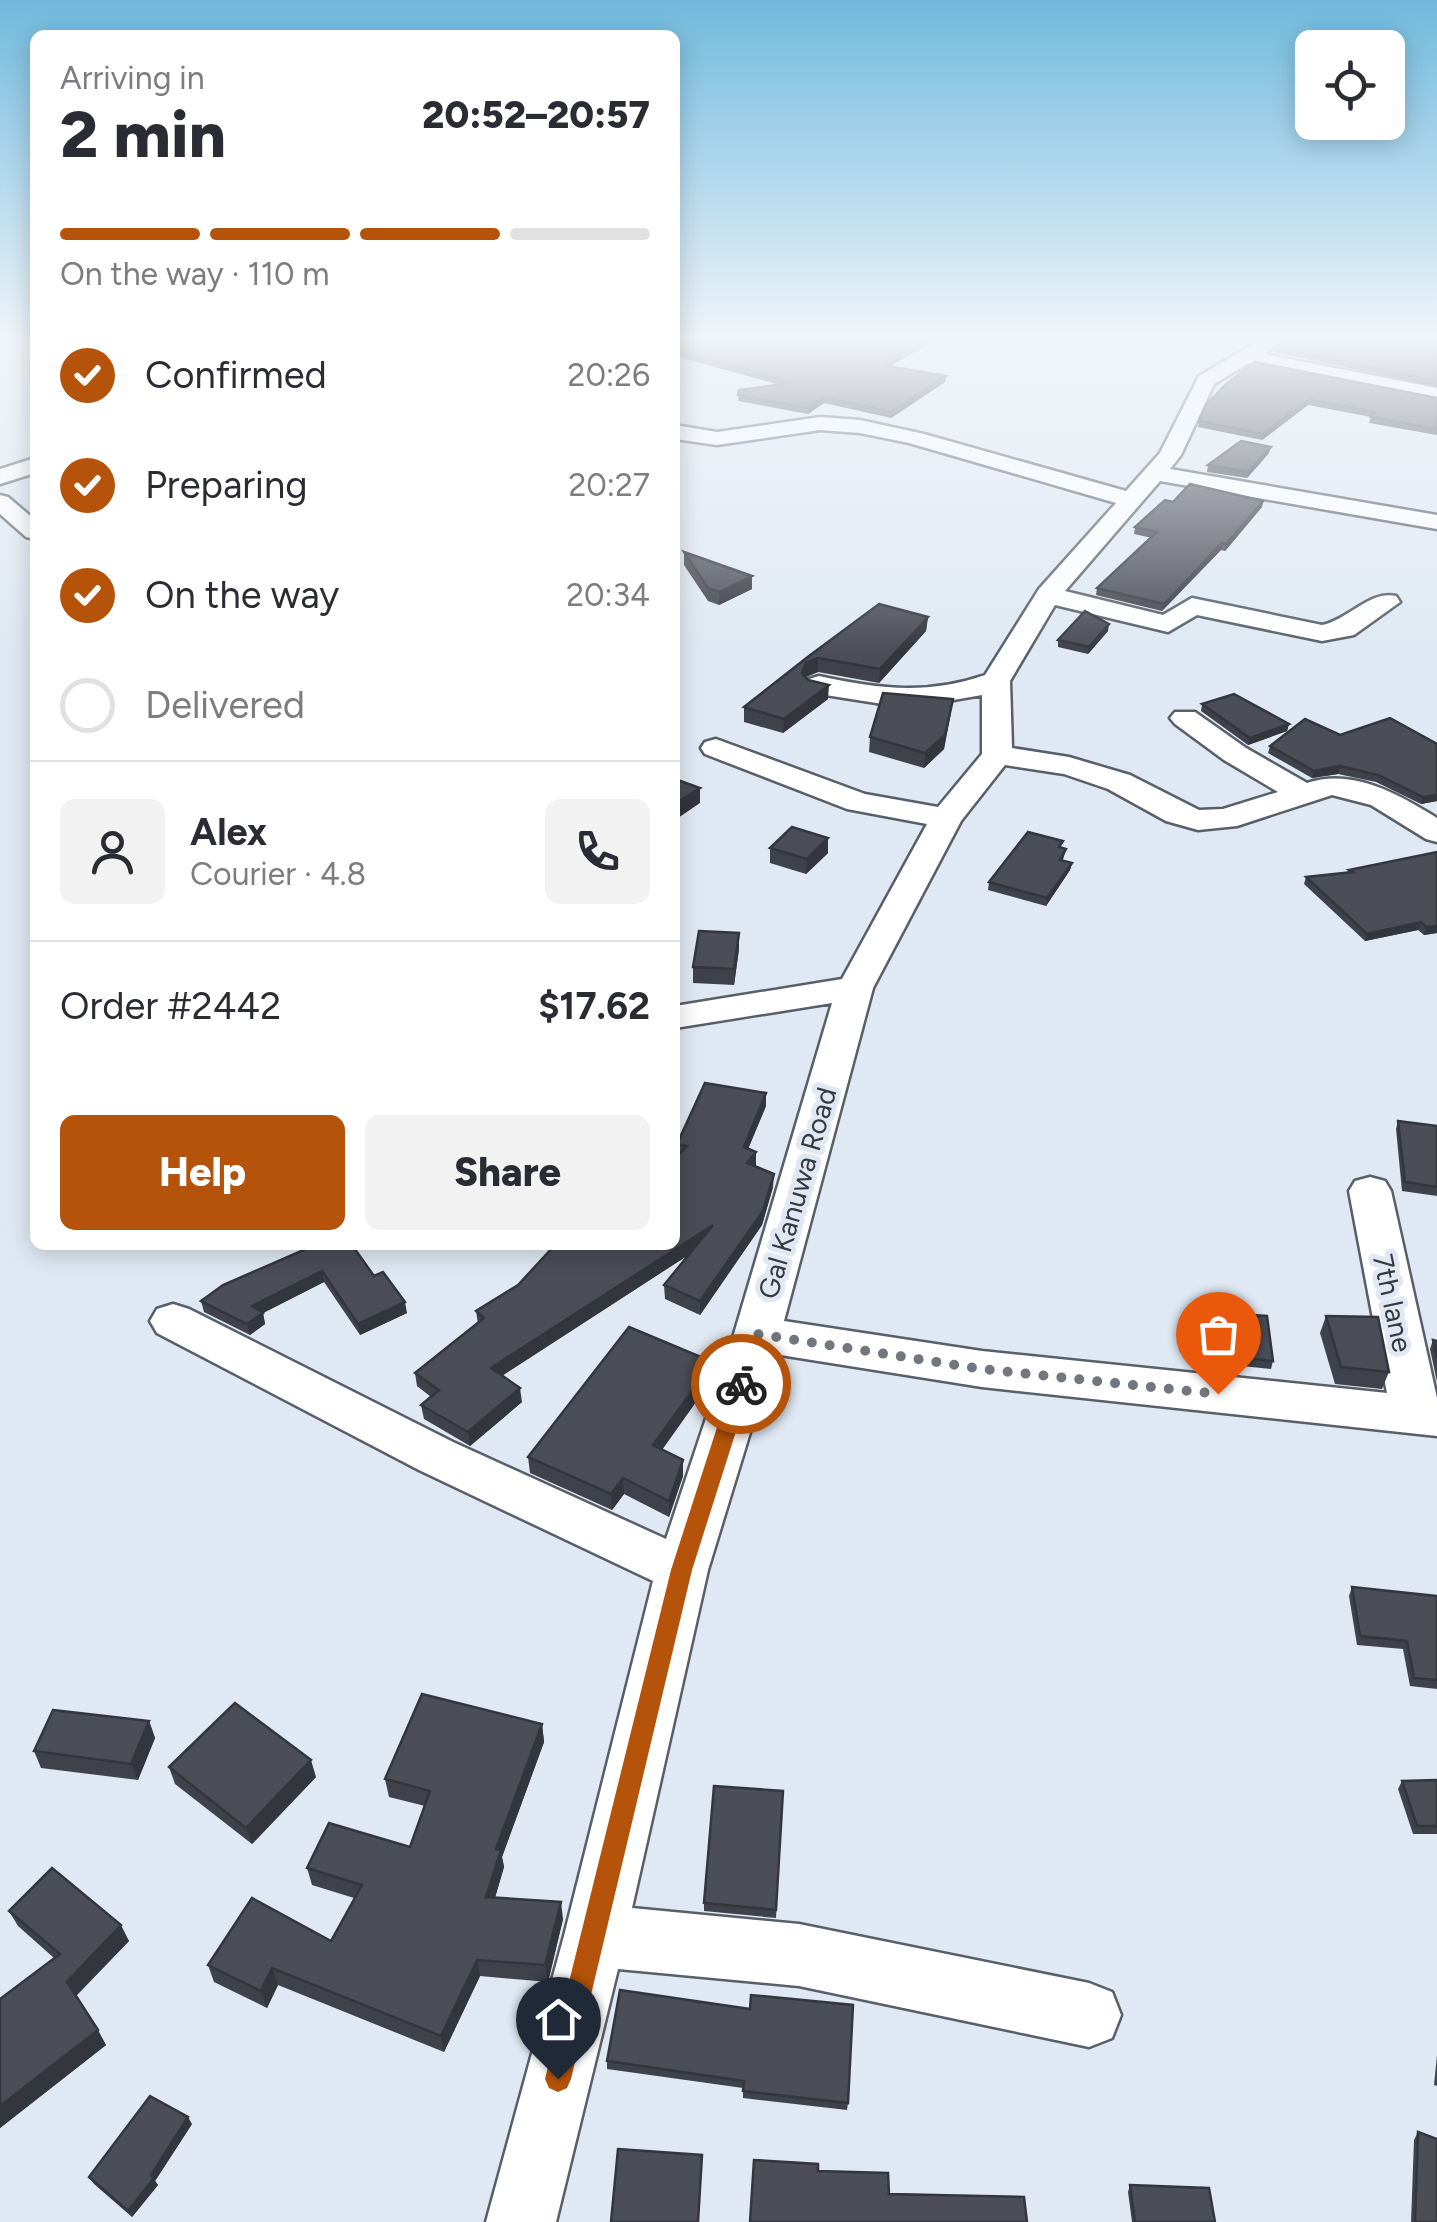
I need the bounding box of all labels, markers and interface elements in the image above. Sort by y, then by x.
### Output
map controls [1295,30,1405,140]
button: locate [1295,30,1405,140]
text: Arriving in [60,59,205,97]
text: 20:52–20:57 [422,92,650,138]
text: 2 min [60,95,226,173]
text: On the way · 110 m [60,255,330,293]
icon: check [60,348,115,403]
text: Confirmed [145,352,327,398]
text: 20:26 [568,356,650,394]
icon: check [60,458,115,513]
text: Preparing [145,462,307,508]
text: 20:27 [568,466,650,504]
icon: check [60,568,115,623]
text: On the way [145,572,339,618]
text: 20:34 [566,576,650,614]
text: Delivered [145,682,305,728]
button: person [60,799,165,904]
button: phone [545,799,650,904]
text: Alex [190,809,267,855]
text: Courier · 4.8 [190,855,366,893]
text: Order #2442 [60,983,281,1029]
text: $17.62 [538,983,650,1029]
street label: Gal Kanuwa Road [751,1083,843,1303]
button: Help [60,1115,345,1230]
button: Share [365,1115,650,1230]
street label: 7th lane [1366,1251,1420,1355]
pin [1176,1292,1261,1395]
icon: bag [1191,1307,1246,1362]
courier [691,1334,791,1434]
icon: bike [714,1357,769,1412]
pin [516,1977,601,2080]
icon: home [531,1992,586,2047]

